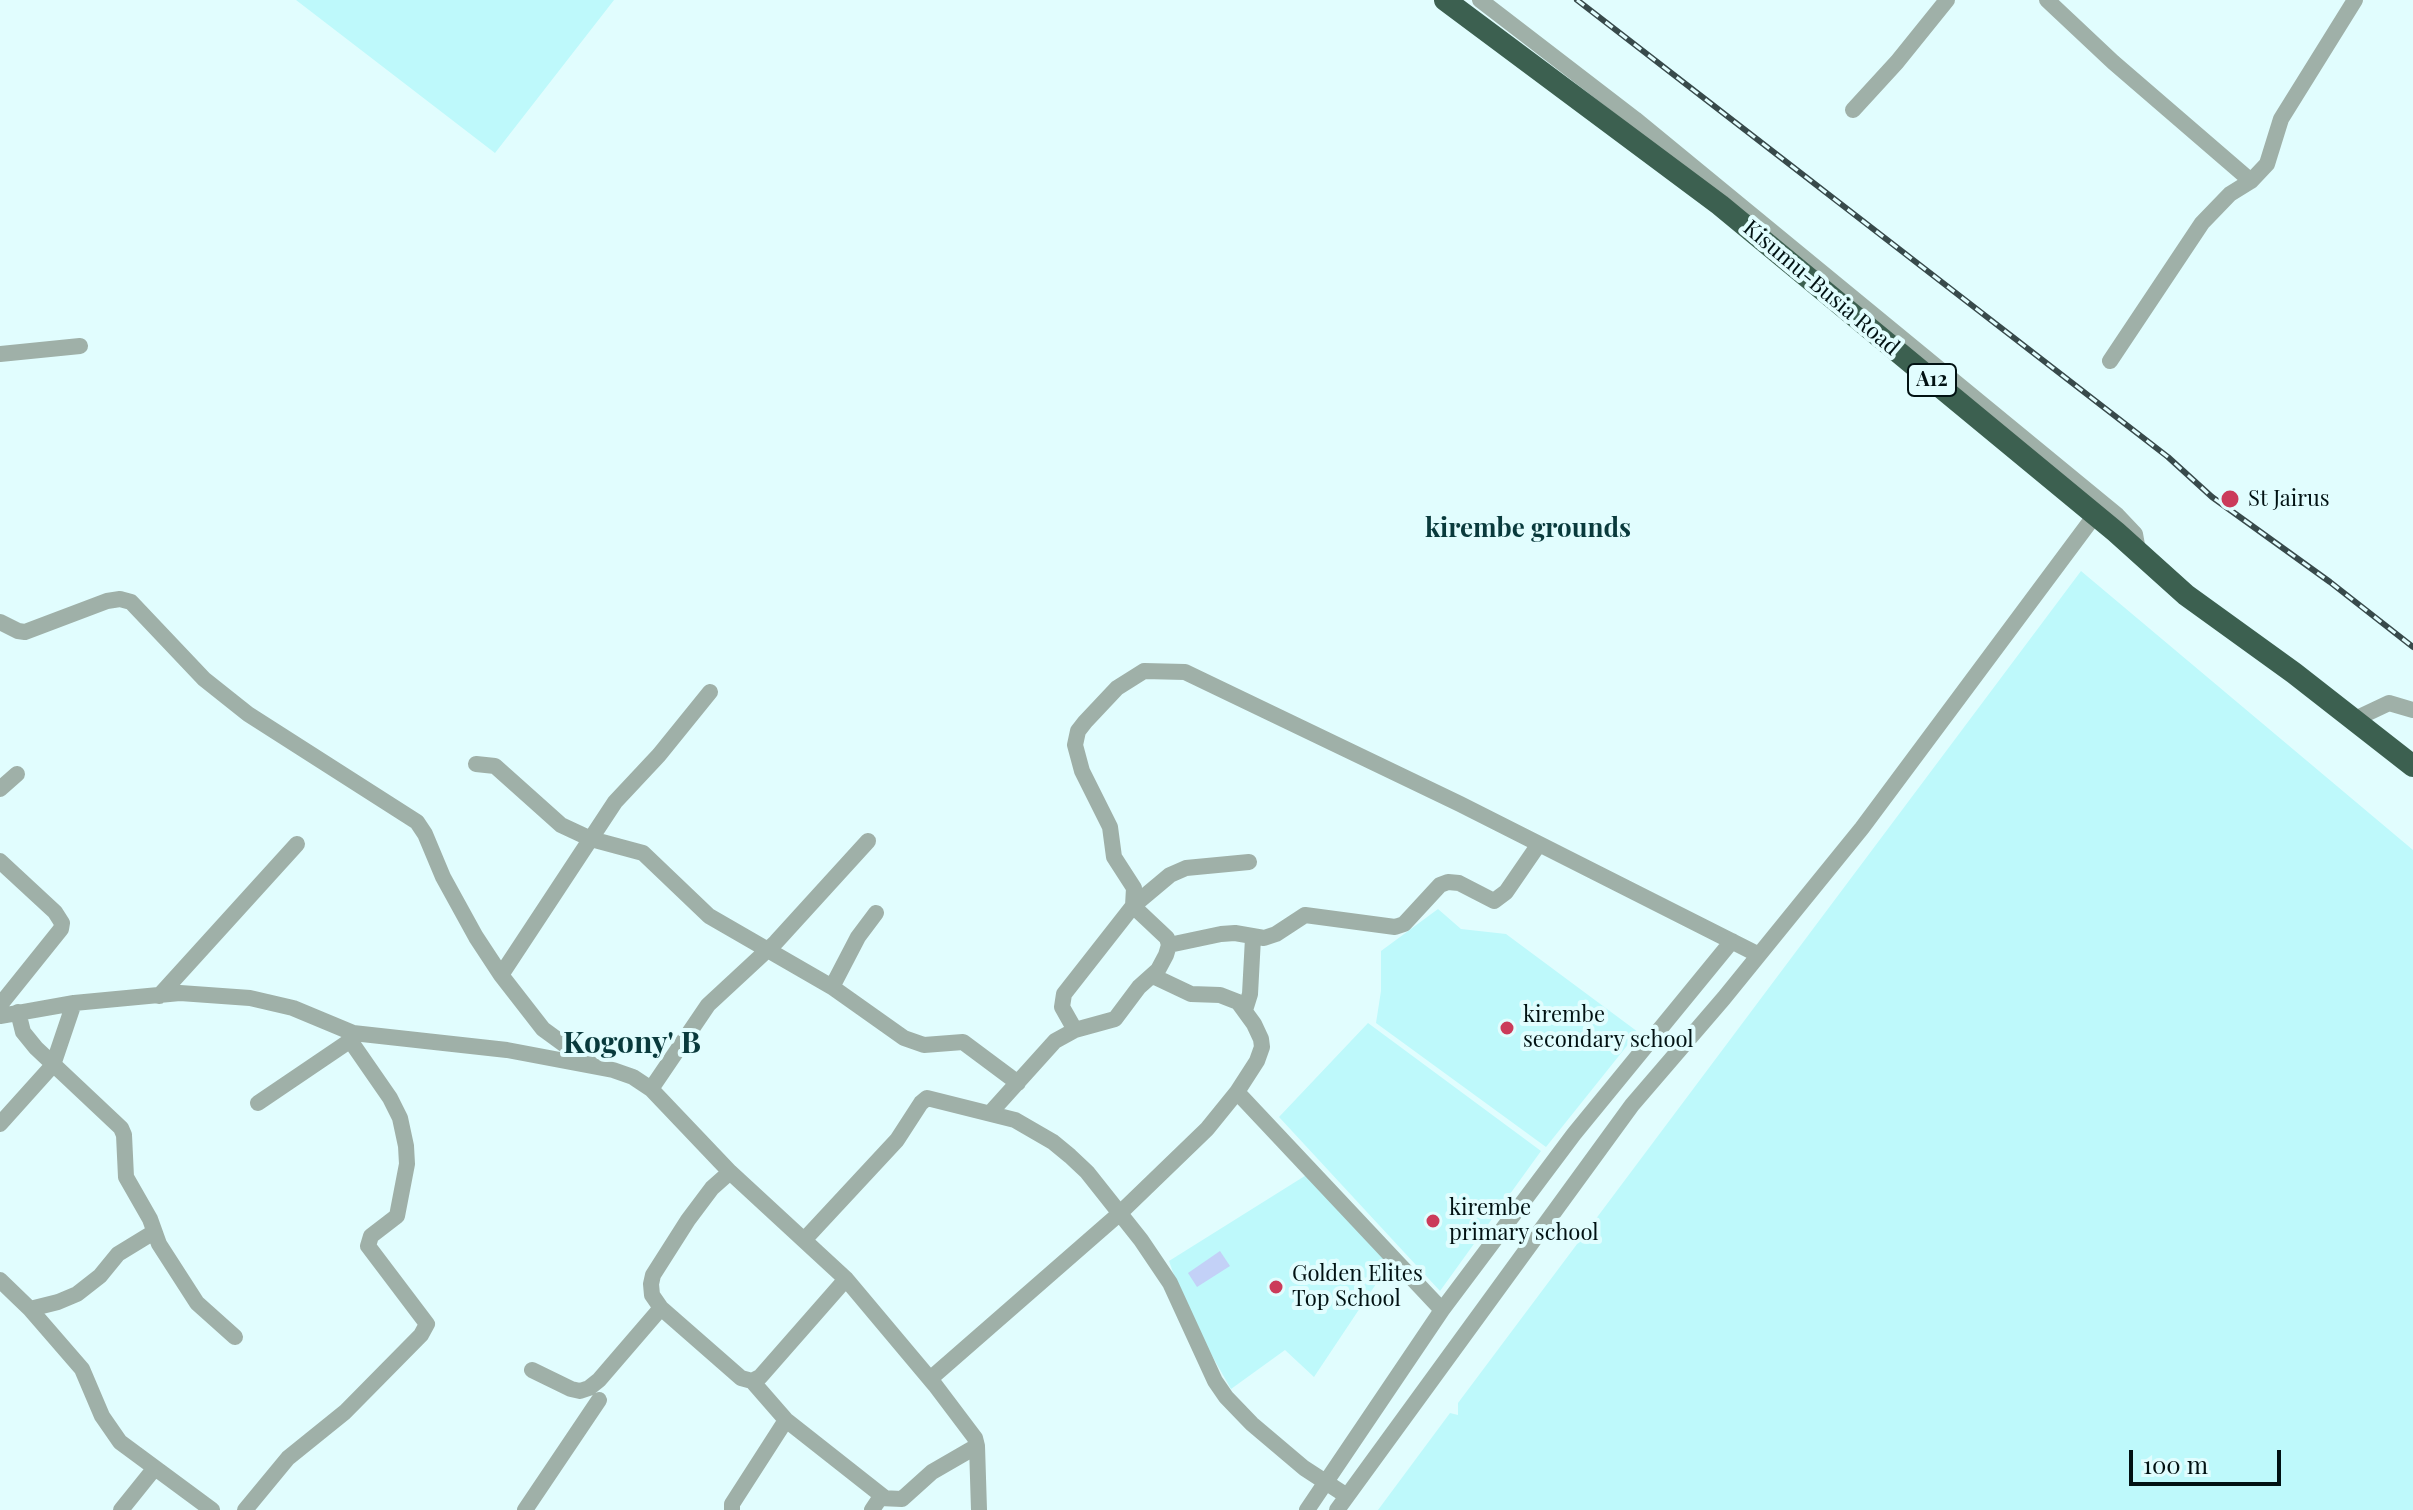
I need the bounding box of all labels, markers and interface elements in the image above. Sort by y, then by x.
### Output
street label: Kisumu-Busia Road [1738,215,1904,361]
road number: A12 [1908,364,1956,396]
place label: St Jairus [2248,486,2330,512]
marker: St Jairus [2219,488,2241,510]
district label: kirembe grounds [1425,513,1631,545]
place label: kirembe secondary school [1523,1002,1694,1054]
marker: kirembe secondary school [1498,1019,1516,1037]
district label: Kogony' B [563,1026,701,1062]
place label: kirembe primary school [1449,1195,1599,1246]
marker: kirembe primary school [1424,1212,1442,1230]
place label: Golden Elites Top School [1292,1261,1423,1312]
marker: Golden Elites Top School [1267,1278,1285,1296]
scale bar [2133,1434,2285,1484]
text: 100 m [2143,1448,2208,1480]

